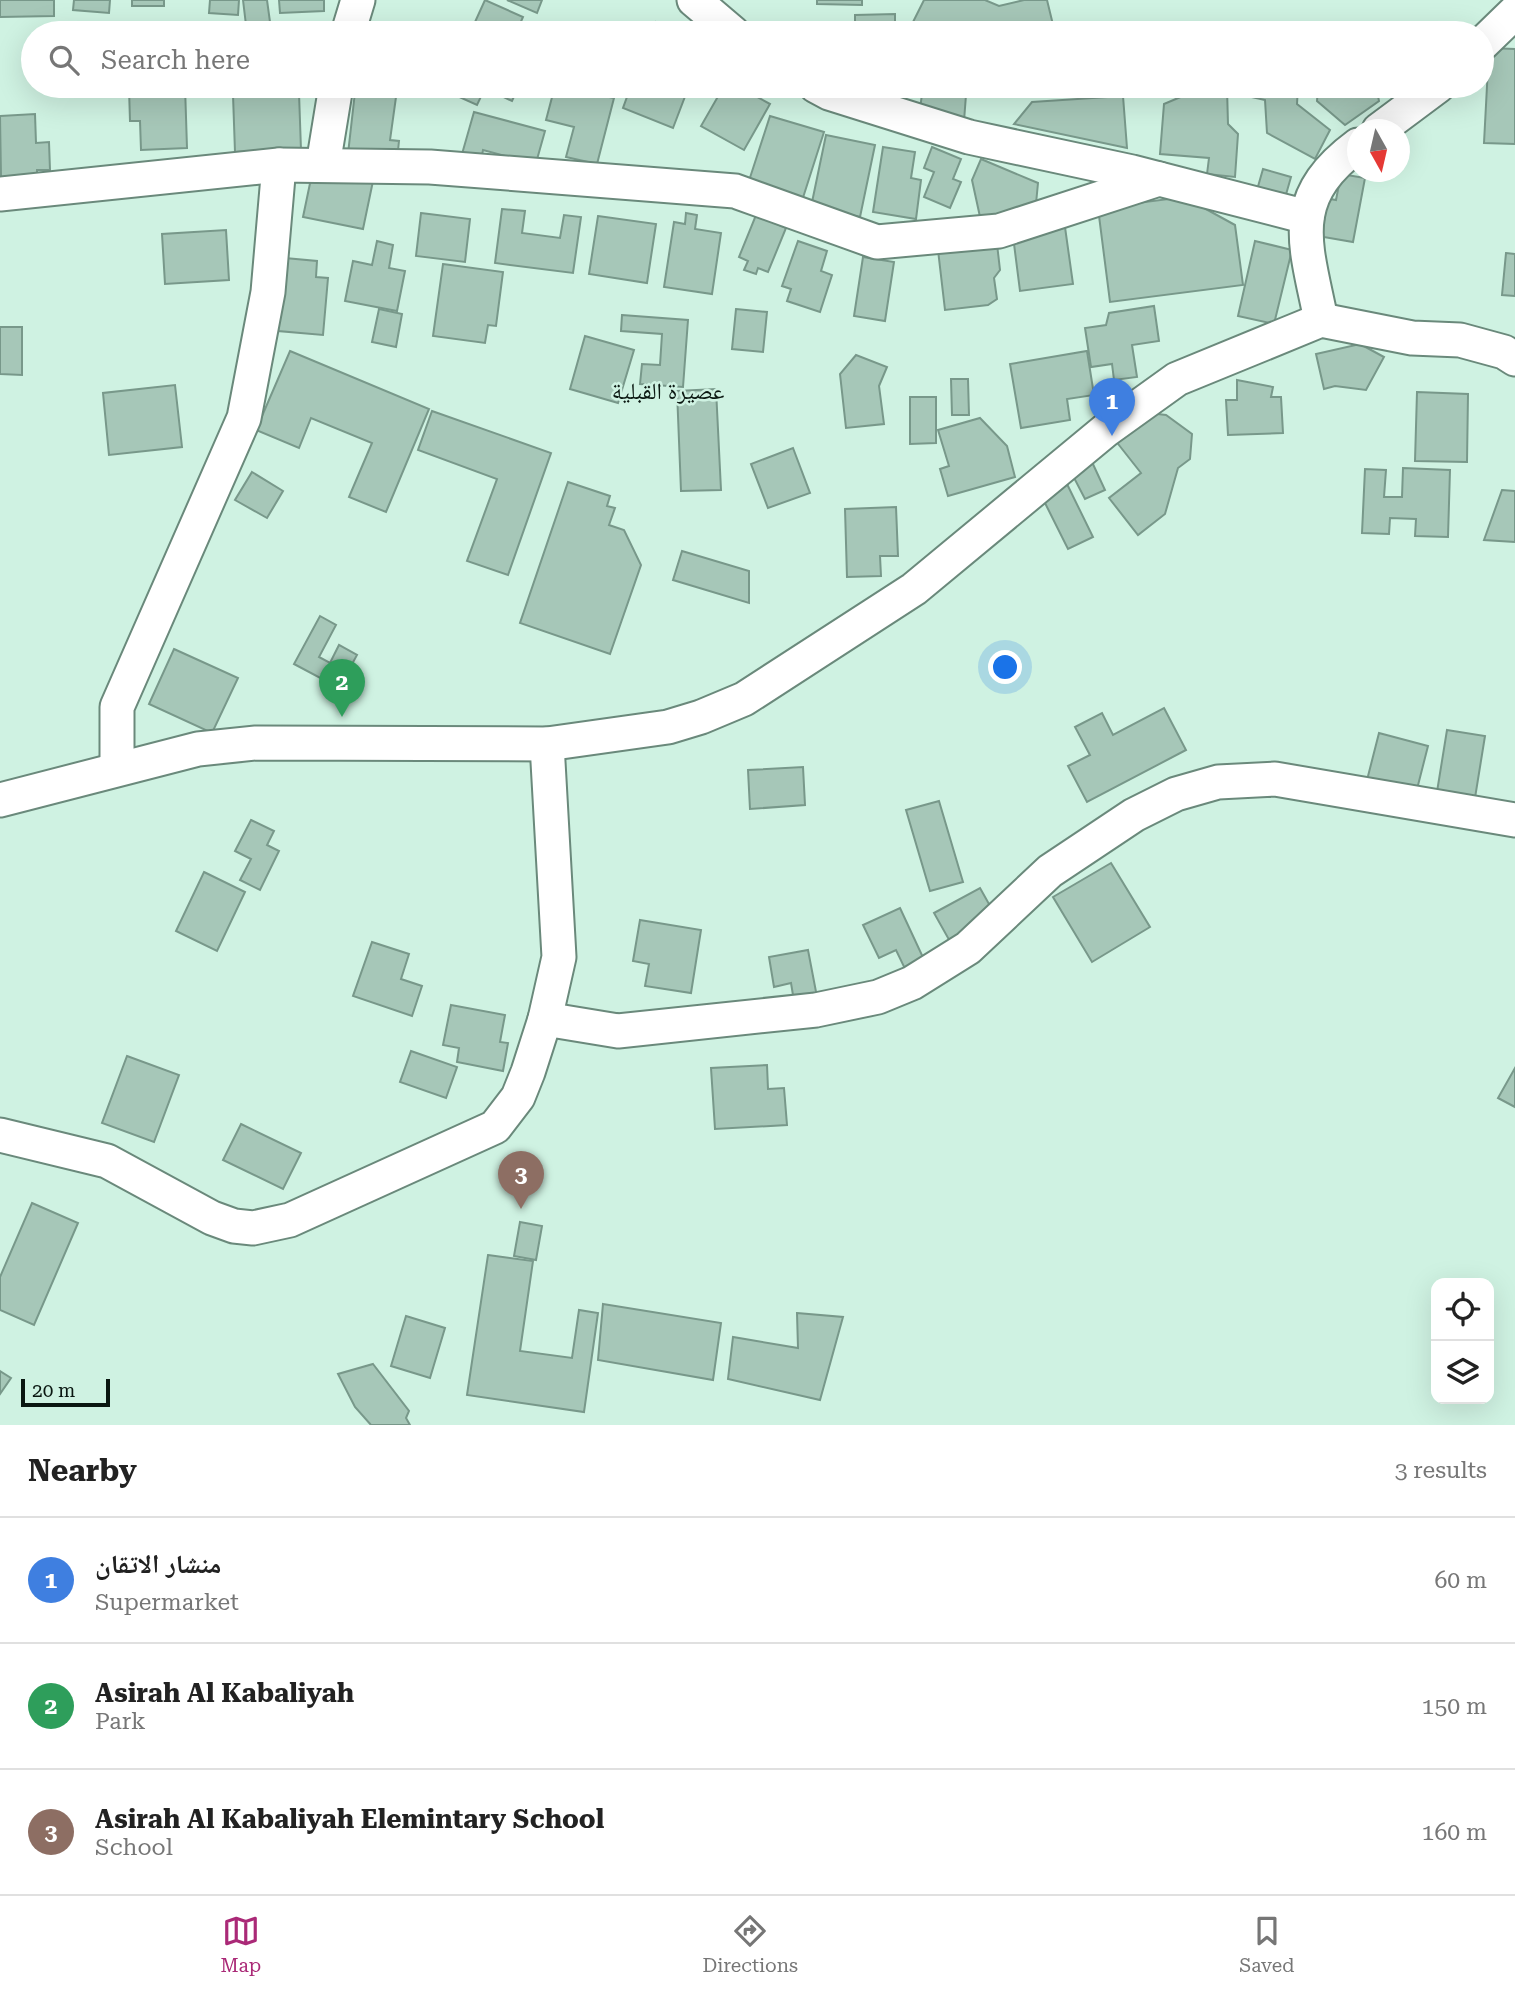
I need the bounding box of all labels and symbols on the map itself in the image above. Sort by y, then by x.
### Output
north arrow [1347,119,1410,182]
district label: عصيرة القبلية [612,378,725,405]
pin: 1 [1089,378,1135,436]
your location [988,650,1022,684]
pin: 2 [319,659,365,717]
pin: 3 [498,1151,544,1209]
scale bar [21,1376,110,1408]

